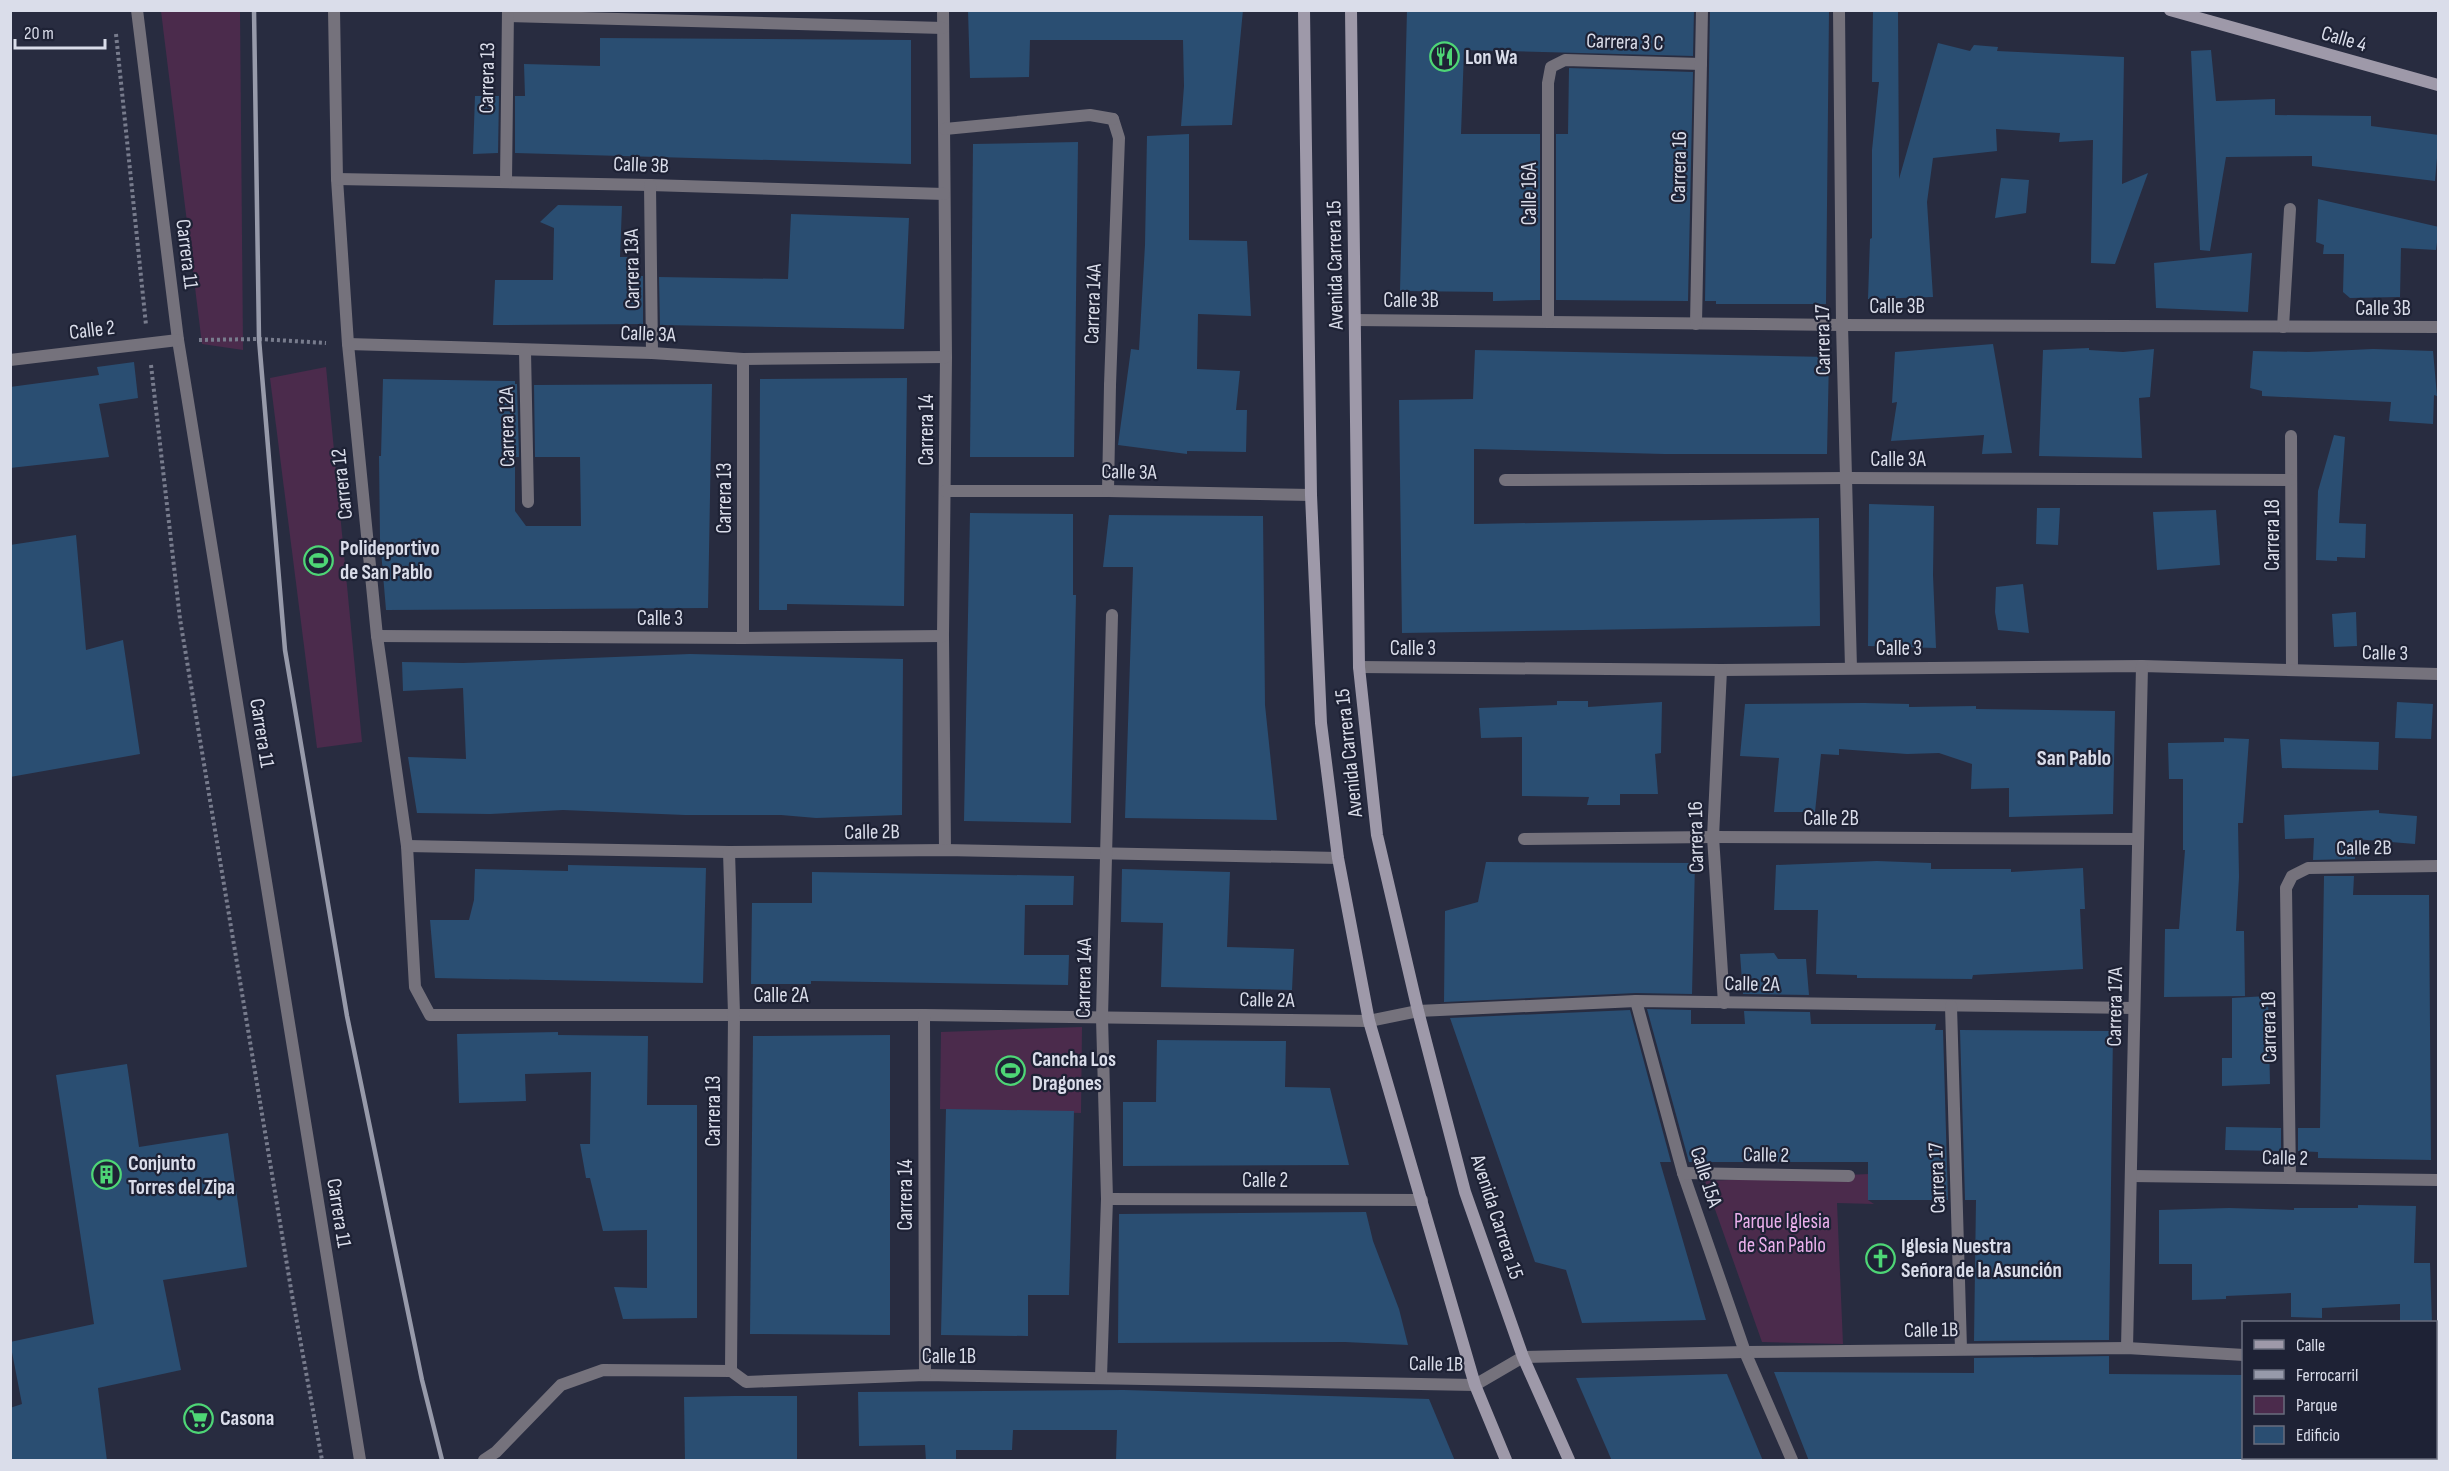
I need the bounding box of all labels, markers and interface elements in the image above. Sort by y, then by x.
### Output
scale bar [15,12,105,50]
street label: Calle 4 [2318,21,2370,57]
text: 20 m [24,23,54,44]
street label: Carrera 3 C [1586,28,1664,56]
restaurant icon: Lon Wa [1428,41,1460,73]
street label: Carrera 13 [474,42,500,114]
place label: Lon Wa [1465,45,1518,70]
street label: Carrera 16 [1666,131,1692,203]
street label: Calle 3B [613,152,669,178]
street label: Calle 16A [1517,161,1542,226]
street label: Avenida Carrera 15 [1321,200,1349,331]
street label: Carrera 11 [170,218,204,291]
street label: Carrera 13A [619,228,645,309]
street label: Carrera 14A [1079,262,1107,345]
street label: Calle 3B [1383,288,1439,313]
street label: Calle 3B [1869,294,1925,319]
street label: Calle 3B [2355,296,2411,321]
street label: Carrera 17 [1810,304,1836,376]
street label: Calle 2 [68,315,116,345]
street label: Calle 3A [620,321,677,347]
street label: Carrera 12A [494,386,520,467]
street label: Carrera 14 [914,394,939,466]
street label: Carrera 12 [326,447,358,521]
street label: Calle 3A [1870,447,1927,472]
street label: Calle 3A [1101,459,1158,485]
street label: Carrera 13 [712,462,737,534]
street label: Carrera 18 [2260,499,2285,571]
place label: Polideportivo de San Pablo [340,536,440,585]
sports icon: Polideportivo de San Pablo [303,544,335,576]
street label: Calle 3 [637,606,683,631]
street label: Calle 3 [1390,636,1436,661]
street label: Calle 3 [1876,636,1922,661]
street label: Calle 3 [2362,640,2408,666]
street label: Avenida Carrera 15 [1330,687,1368,820]
street label: Carrera 11 [244,697,280,770]
district label: San Pablo [2037,745,2111,772]
street label: Carrera 16 [1683,801,1709,873]
street label: Calle 2B [1803,806,1859,831]
street label: Calle 2B [844,819,900,845]
street label: Calle 2B [2336,835,2392,861]
street label: Carrera 14A [1071,937,1097,1018]
street label: Carrera 17A [2102,966,2128,1047]
street label: Calle 2A [1724,971,1781,997]
street label: Calle 2A [753,983,810,1008]
street label: Calle 2A [1239,987,1296,1013]
street label: Carrera 18 [2256,991,2282,1063]
place label: Cancha Los Dragones [1032,1047,1116,1096]
sports icon: Cancha Los Dragones [995,1055,1027,1087]
street label: Carrera 13 [701,1075,726,1147]
street label: Calle 2 [1743,1142,1789,1168]
street label: Carrera 17 [1923,1142,1951,1214]
street label: Calle 15A [1684,1144,1728,1211]
street label: Calle 2 [2262,1145,2308,1171]
place label: Conjunto Torres del Zipa [128,1151,235,1200]
street label: Avenida Carrera 15 [1465,1151,1529,1282]
building icon: Conjunto Torres del Zipa [91,1159,123,1191]
street label: Carrera 14 [893,1159,918,1231]
street label: Calle 2 [1242,1168,1288,1193]
street label: Carrera 11 [321,1177,357,1250]
park label: Parque Iglesia de San Pablo [1734,1209,1830,1258]
place label: Iglesia Nuestra Señora de la Asunción [1901,1234,2062,1283]
church icon: Iglesia Nuestra Señora de la Asunción [1864,1242,1896,1274]
street label: Calle 1B [1904,1317,1958,1343]
legend [2242,1321,2437,1459]
text: Calle [2296,1335,2325,1356]
street label: Calle 1B [922,1344,976,1369]
street label: Calle 1B [1409,1351,1463,1377]
text: Ferrocarril [2296,1365,2358,1386]
text: Parque [2296,1395,2337,1416]
supermarket icon: Casona [183,1402,215,1434]
place label: Casona [220,1406,274,1431]
text: Edificio [2296,1425,2340,1446]

